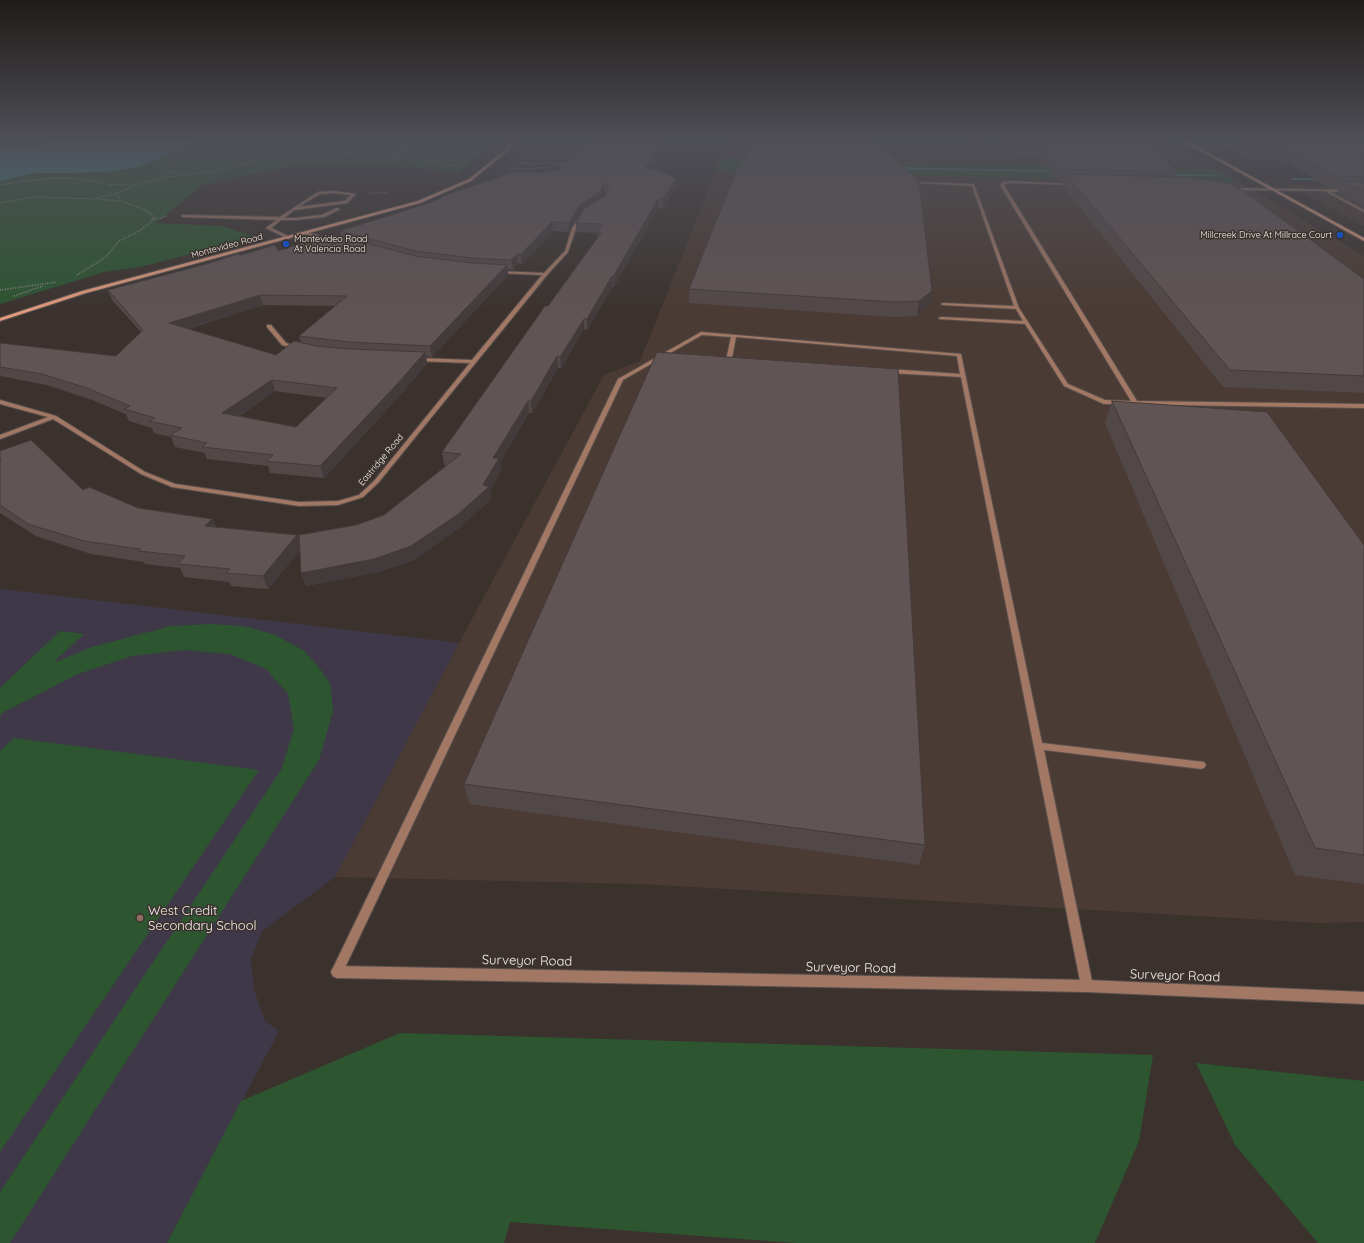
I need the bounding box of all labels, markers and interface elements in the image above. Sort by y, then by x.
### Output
place label: Millcreek Drive At Millrace Court [1200,230,1332,240]
marker: Millcreek Drive At Millrace Court [1335,230,1345,240]
street label: Montevideo Road [190,231,264,261]
place label: Montevideo Road At Valencia Road [294,234,368,255]
marker: Montevideo Road At Valencia Road [281,239,291,249]
street label: Eastridge Road [356,432,406,488]
place label: West Credit Secondary School [148,903,257,934]
marker: West Credit Secondary School [135,913,145,923]
street label: Surveyor Road [482,952,572,970]
street label: Surveyor Road [806,959,896,977]
street label: Surveyor Road [1130,967,1220,985]

